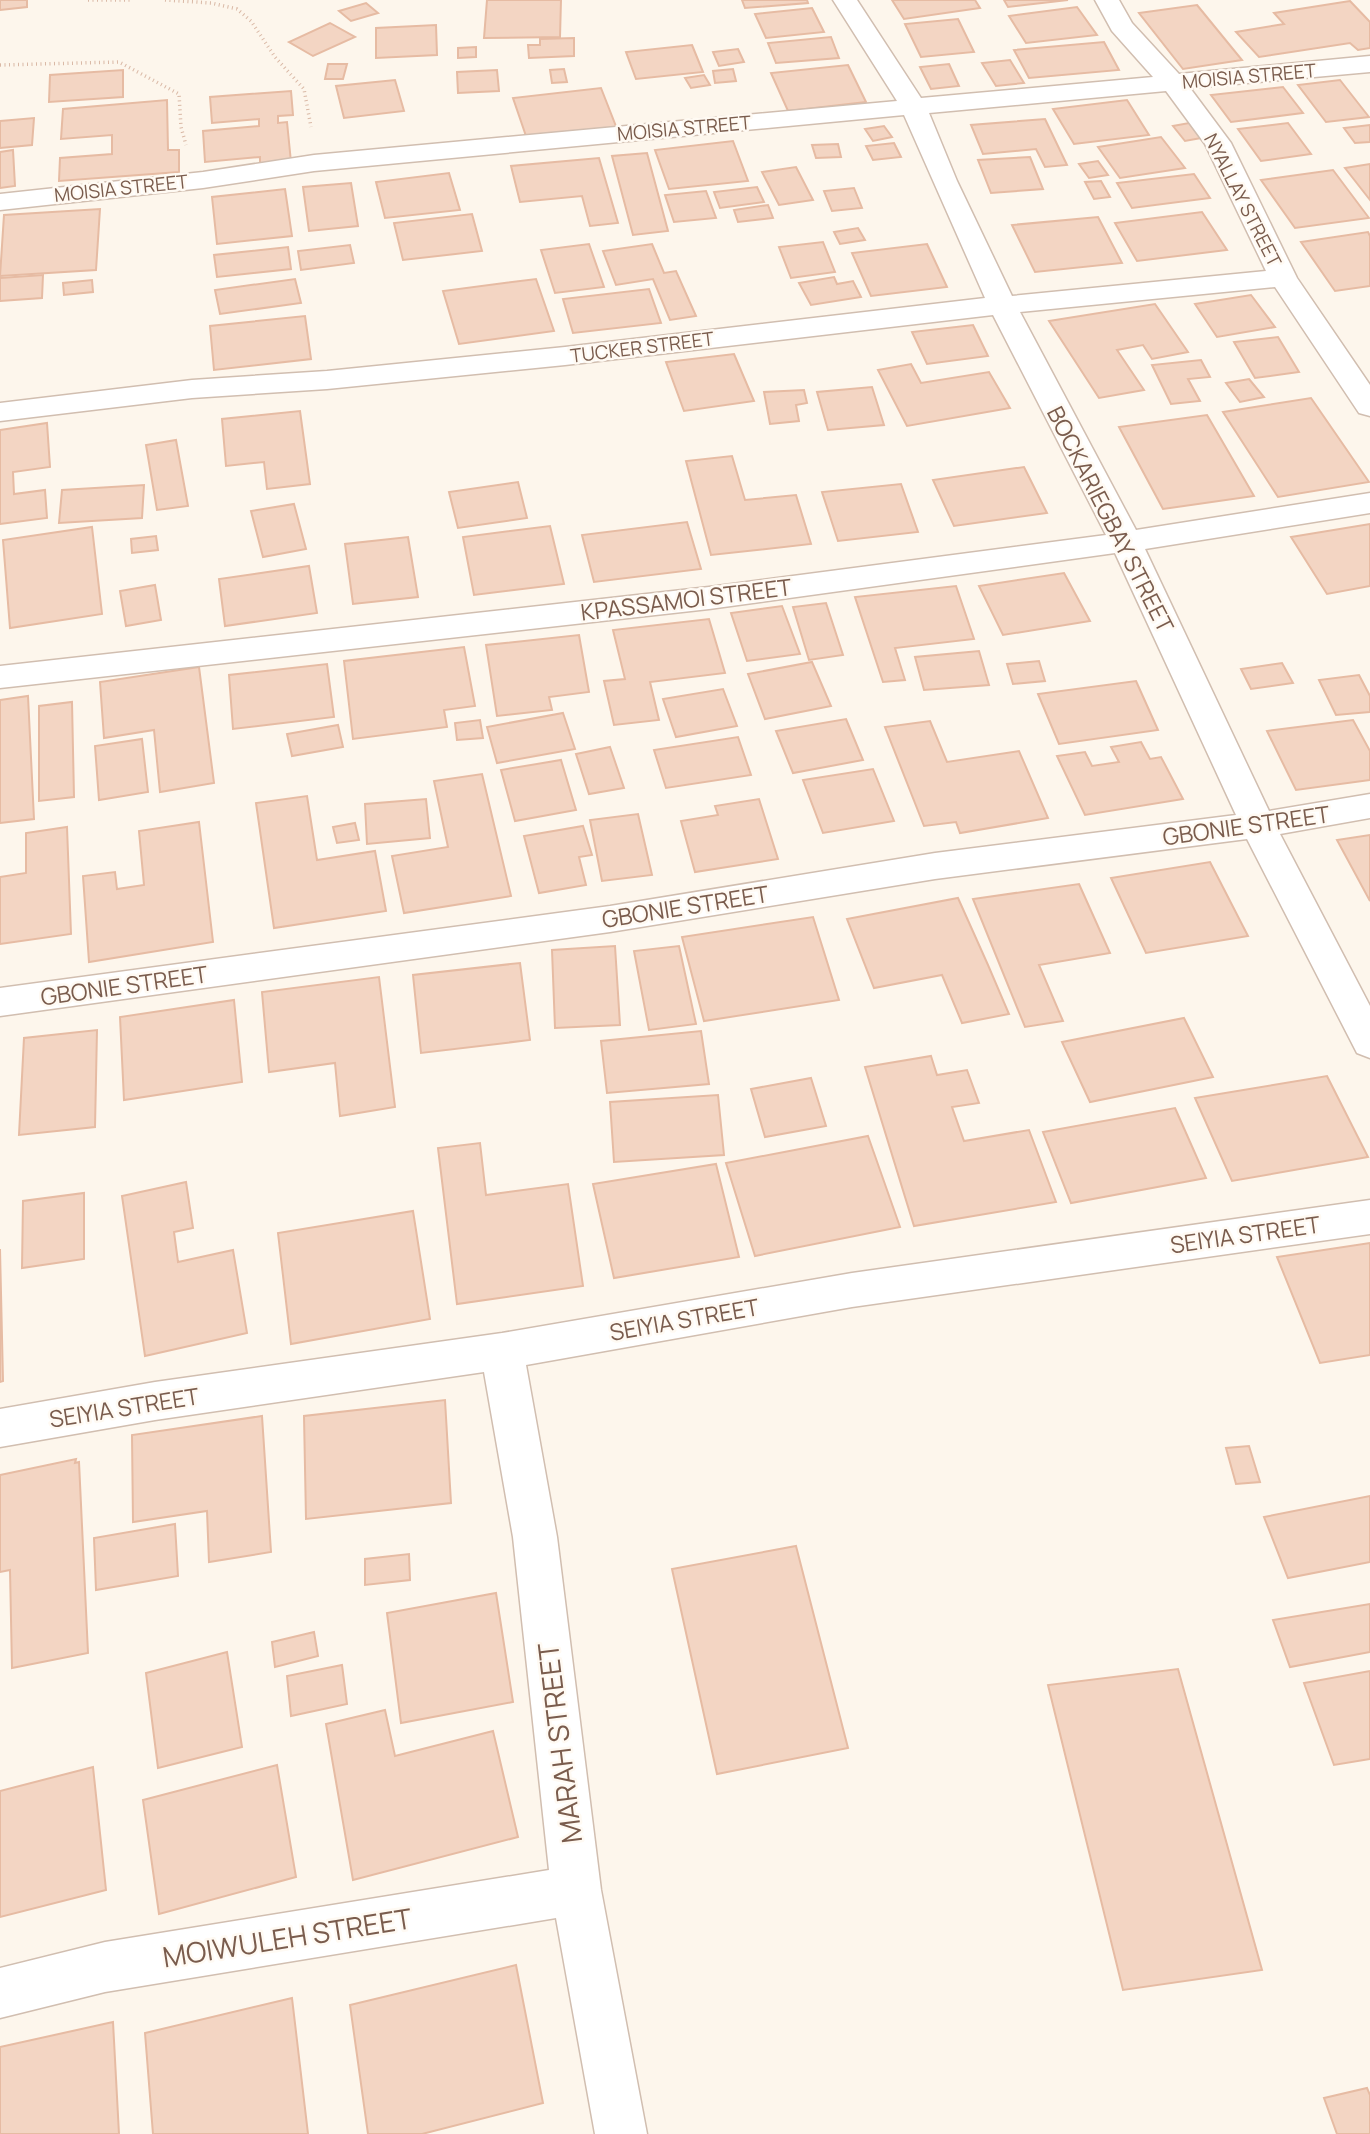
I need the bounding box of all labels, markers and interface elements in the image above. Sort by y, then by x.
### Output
street label: MOISIA STREET [1181,57,1318,95]
street label: MOISIA STREET [616,109,753,147]
street label: NYALLAY STREET [1198,129,1288,272]
street label: MOISIA STREET [53,168,190,208]
street label: TUCKER STREET [569,325,716,369]
street label: BOCKARIEGBAY STREET [1040,400,1182,638]
street label: KPASSAMOI STREET [579,570,793,628]
street label: GBONIE STREET [1161,797,1332,853]
street label: GBONIE STREET [599,877,771,935]
street label: GBONIE STREET [39,957,210,1013]
street label: SEIYIA STREET [1168,1208,1322,1260]
street label: SEIYIA STREET [607,1290,761,1348]
street label: SEIYIA STREET [47,1379,201,1435]
street label: MARAH STREET [528,1640,590,1845]
street label: MOIWULEH STREET [160,1899,414,1975]

